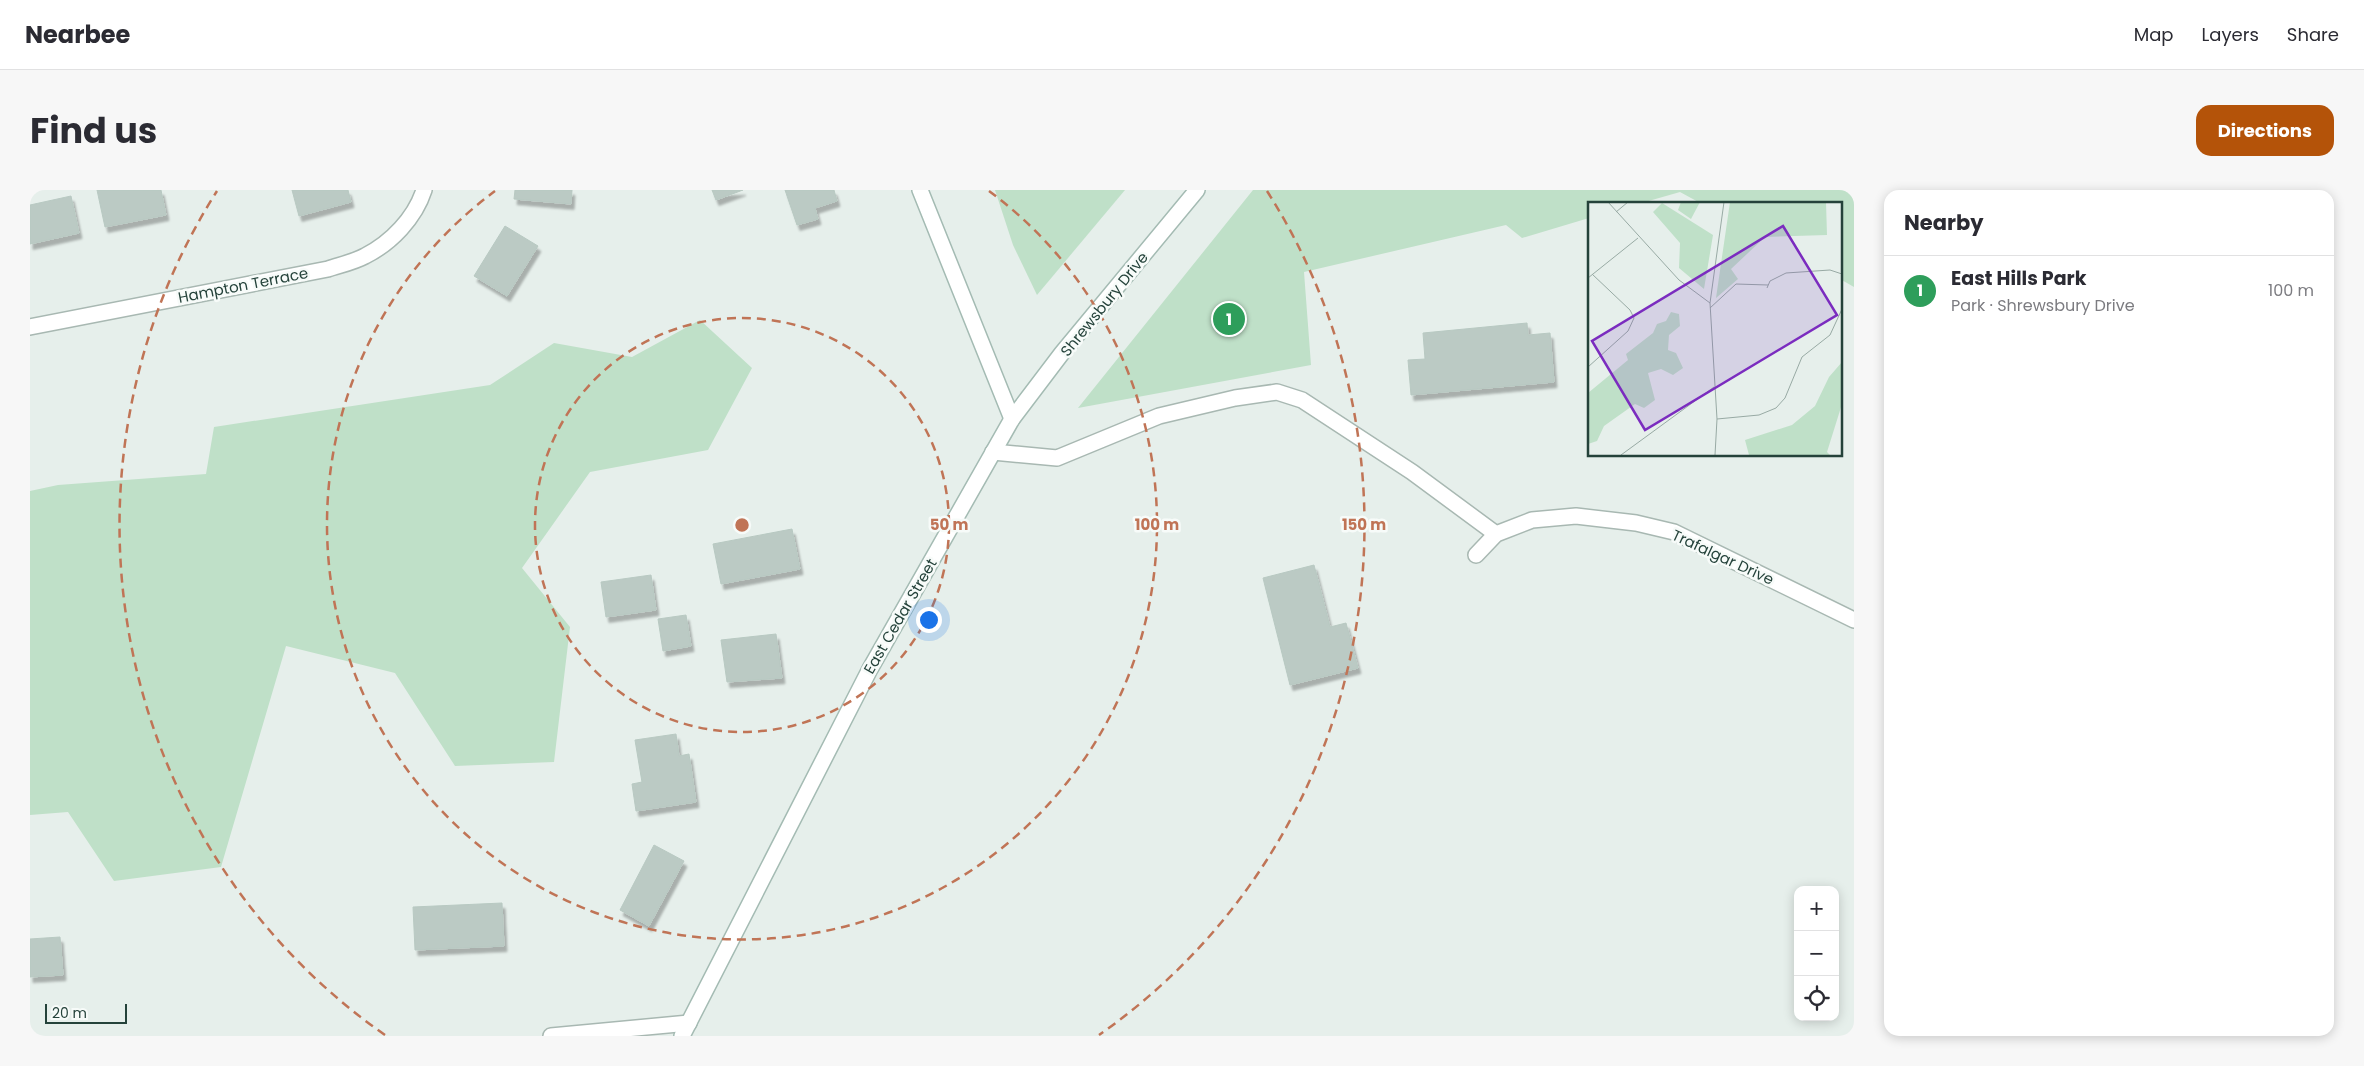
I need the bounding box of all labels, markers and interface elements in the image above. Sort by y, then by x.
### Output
text: Nearbee [25,18,130,51]
text: Map [2134,22,2174,47]
text: Layers [2202,22,2259,47]
text: Share [2287,22,2339,47]
button: Directions [2196,105,2334,156]
text: Find us [30,106,157,155]
inset map [1588,202,1842,456]
text: Nearby [1904,208,1984,237]
street label: Shrewsbury Drive [1055,247,1153,361]
street label: Hampton Terrace [176,262,310,308]
text: East Hills Park [1951,265,2087,292]
text: 1 [1917,279,1923,302]
text: 100 m [2268,279,2314,302]
text: Park · Shrewsbury Drive [1951,294,2135,317]
pin: 1 [1213,300,1245,338]
text: 50 m [930,514,968,535]
text: 100 m [1135,514,1179,535]
text: 150 m [1342,514,1386,535]
centre of rings [733,516,751,534]
street label: Trafalgar Drive [1669,524,1777,590]
street label: East Cedar Street [858,555,942,677]
your location [916,607,942,633]
map controls [1794,886,1839,1021]
button: + [1794,886,1839,931]
button: − [1794,931,1839,976]
button: locate [1794,976,1839,1021]
scale bar [45,1001,128,1024]
text: 20 m [52,1003,87,1023]

